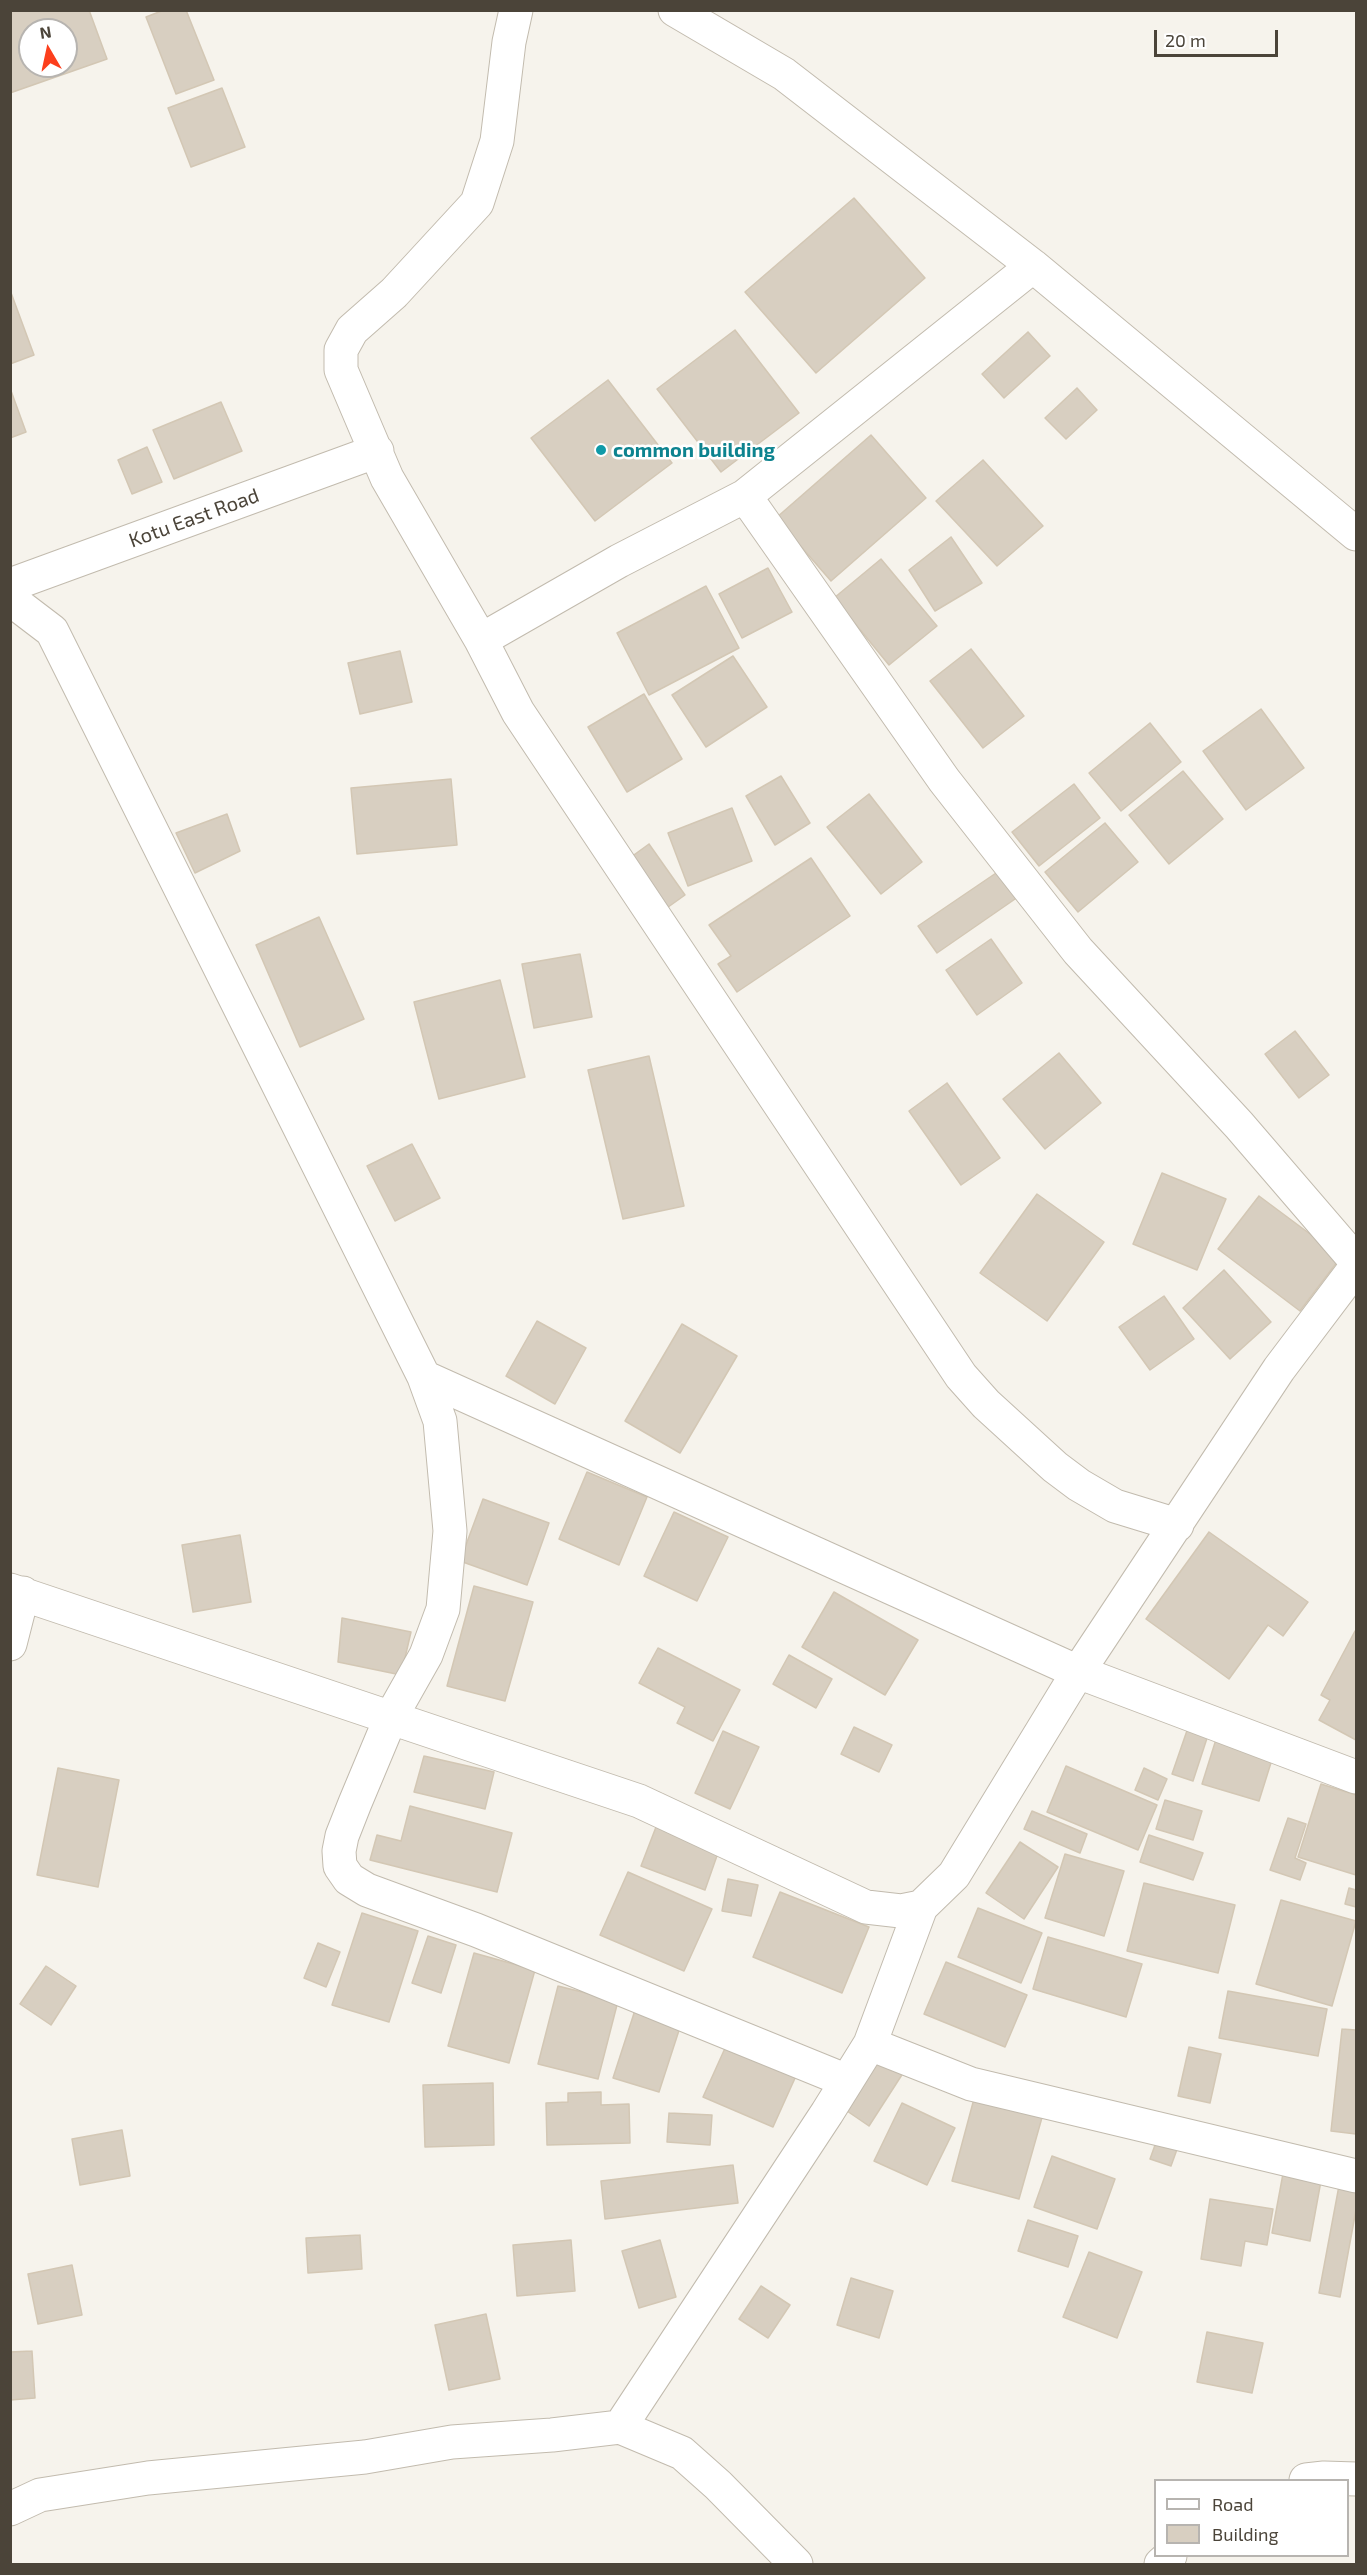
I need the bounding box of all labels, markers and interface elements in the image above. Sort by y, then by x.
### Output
north arrow [18,18,78,78]
scale bar [1157,18,1282,56]
text: N [38,21,53,42]
text: 20 m [1165,29,1206,51]
place label: common building [613,438,775,462]
marker: common building [594,443,608,457]
street label: Kotu East Road [126,483,262,553]
legend [1154,2479,1349,2557]
text: Road [1212,2493,1253,2515]
text: Building [1212,2523,1279,2545]

